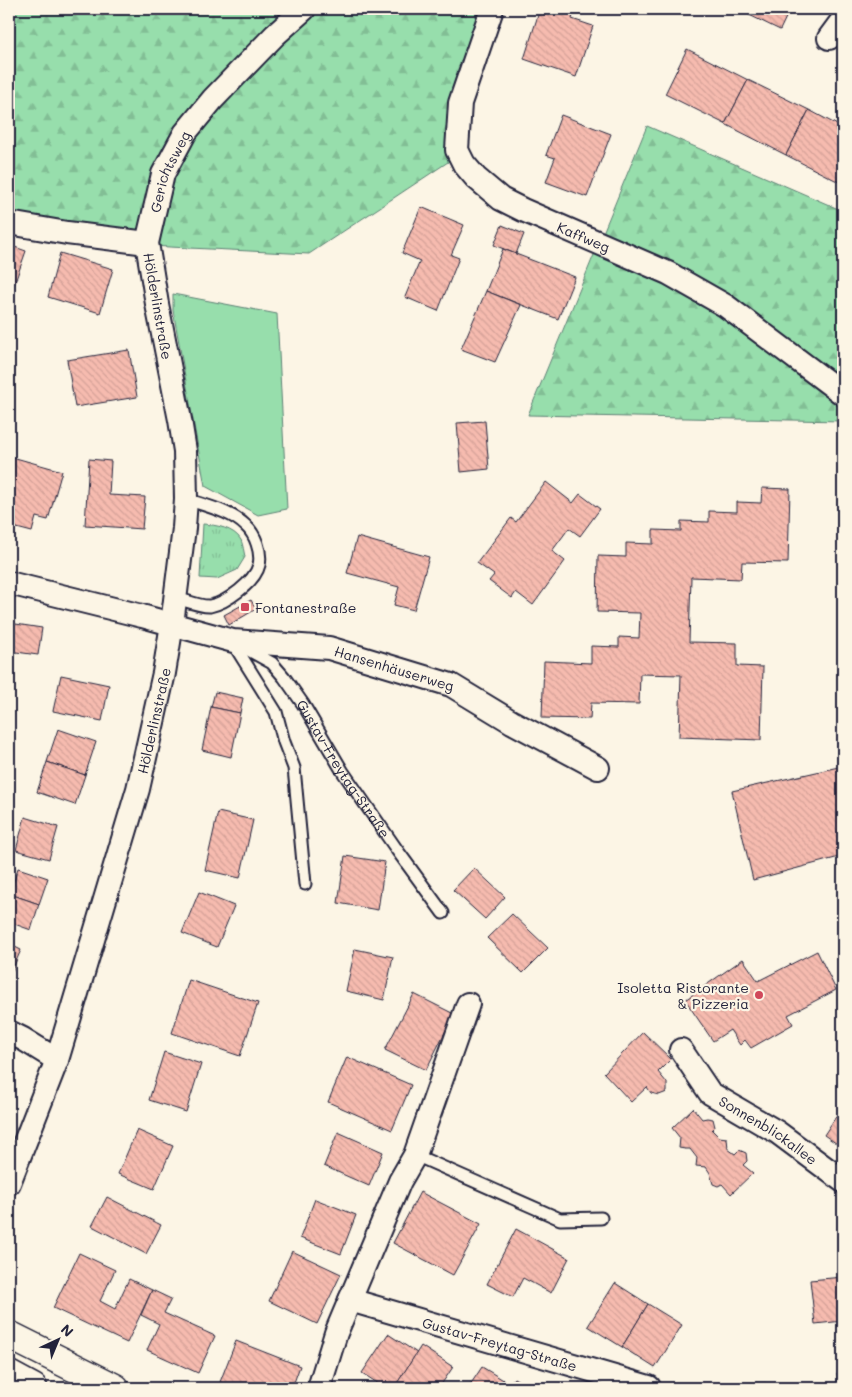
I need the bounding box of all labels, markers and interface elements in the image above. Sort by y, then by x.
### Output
street label: Gerichtsweg [145,127,194,214]
street label: Kaffweg [554,217,613,256]
street label: Hölderlinstraße [139,251,177,361]
place label: Fontanestraße [255,598,356,617]
marker: Fontanestraße [239,601,251,613]
street label: Hansenhäuserweg [332,641,457,695]
street label: Hölderlinstraße [132,666,174,775]
street label: Gustav-Freytag-Straße [293,696,395,841]
place label: Isoletta Ristorante & Pizzeria [617,978,749,1013]
marker: Isoletta Ristorante & Pizzeria [753,989,765,1001]
street label: Sonnenblickallee [716,1091,822,1169]
street label: Gustav-Freytag-Straße [420,1312,579,1375]
north arrow [32,1314,82,1364]
text: N [57,1320,78,1341]

